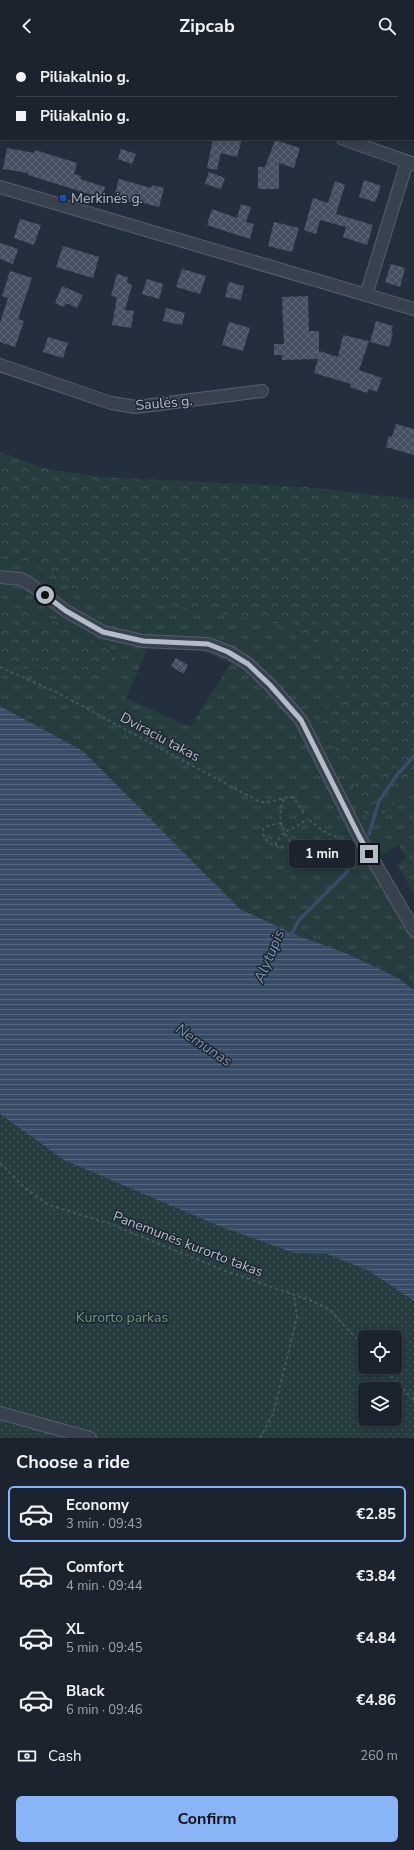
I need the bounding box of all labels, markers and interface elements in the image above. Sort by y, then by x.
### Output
text: Zipcab [179,14,235,38]
icon: back [16,15,38,37]
icon: search [376,15,398,37]
text: Piliakalnio g. [40,67,129,87]
text: Piliakalnio g. [40,106,129,126]
place label: Merkinės g. [71,189,143,208]
marker: Merkinės g. [58,193,68,203]
street label: Saulės g. [135,391,193,415]
route start [36,586,54,604]
street label: Dviraciu takas [117,708,203,766]
callout: 1 min [289,840,355,868]
text: 1 min [305,845,339,863]
route end [360,845,378,863]
water label: Alytupis [248,926,289,987]
water label: Nemunas [172,1019,236,1071]
street label: Panemunės kurorto takas [110,1207,266,1282]
park label: Kurorto parkas [76,1308,168,1327]
map controls [358,1330,402,1426]
button: locate [358,1330,402,1374]
button: layers [358,1382,402,1426]
text: Choose a ride [16,1450,130,1474]
text: Economy [66,1495,129,1515]
icon: car [18,1496,54,1532]
text: €2.85 [356,1504,396,1524]
text: 3 min · 09:43 [66,1515,142,1533]
text: Comfort [66,1557,123,1577]
icon: car [18,1558,54,1594]
text: €3.84 [356,1566,396,1586]
text: 4 min · 09:44 [66,1577,142,1595]
text: XL [66,1619,85,1639]
icon: car [18,1620,54,1656]
text: €4.84 [356,1628,396,1648]
text: 5 min · 09:45 [66,1639,142,1657]
text: Black [66,1681,104,1701]
icon: car [18,1682,54,1718]
text: €4.86 [356,1690,396,1710]
text: 6 min · 09:46 [66,1701,142,1719]
icon: cash [16,1745,38,1767]
text: Cash [48,1746,82,1766]
text: 260 m [360,1747,398,1765]
button: Confirm [16,1796,398,1842]

